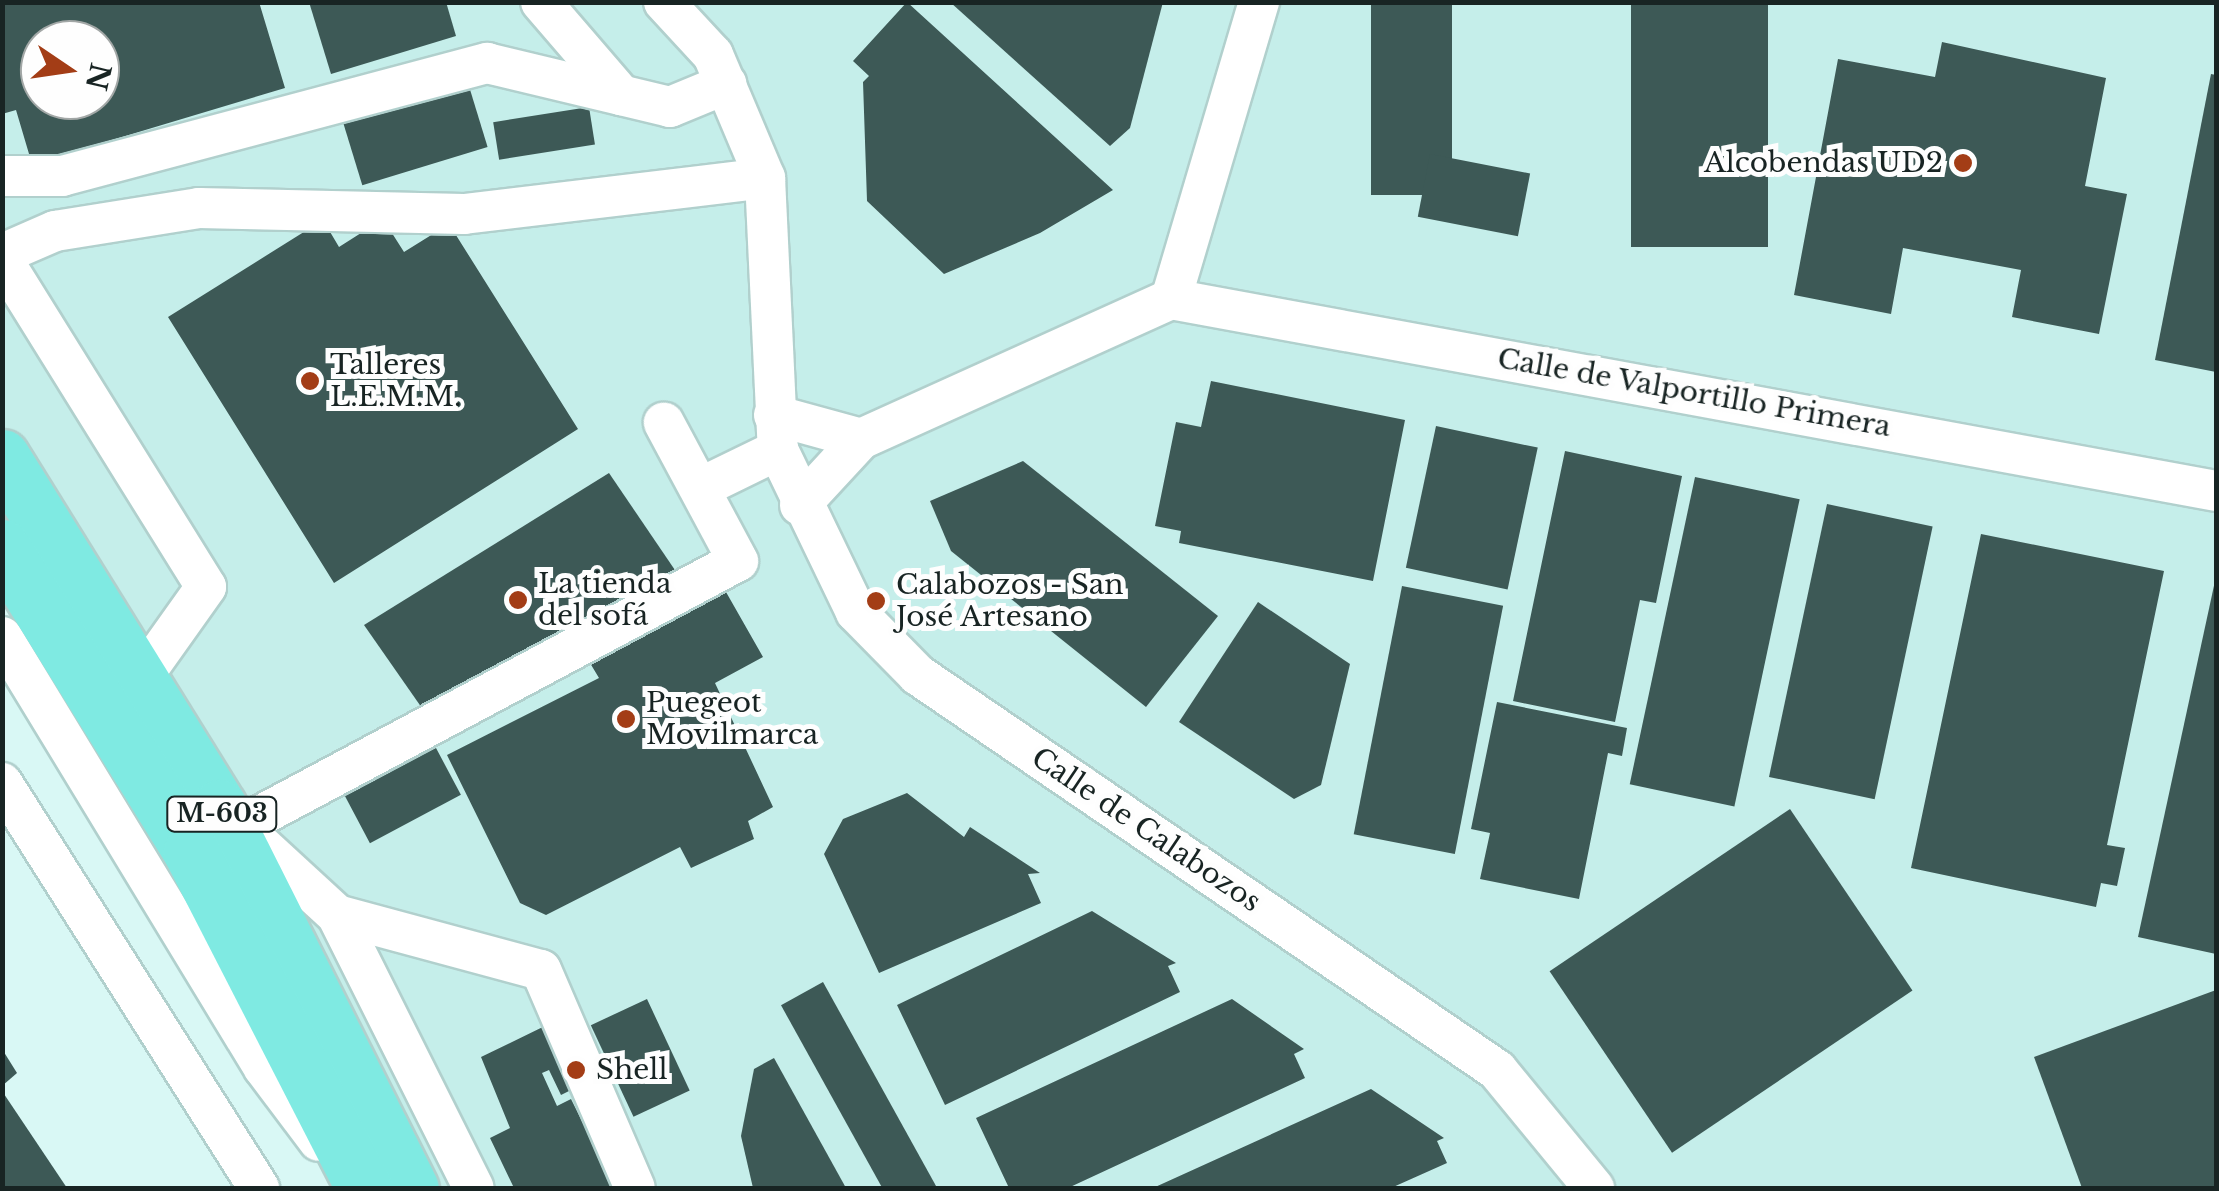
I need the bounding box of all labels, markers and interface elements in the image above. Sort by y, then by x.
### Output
north arrow [20,20,120,120]
text: N [78,60,118,93]
place label: Alcobendas UD2 [1704,146,1943,180]
marker: Alcobendas UD2 [1952,152,1974,174]
street label: Calle de Valportillo Primera [1494,342,1894,444]
place label: Talleres L.E.M.M. [330,348,461,414]
marker: Talleres L.E.M.M. [299,370,321,392]
place label: La tienda del sofá [538,567,672,633]
place label: Calabozos - San José Artesano [896,568,1124,634]
marker: La tienda del sofá [507,589,529,611]
marker: Calabozos - San José Artesano [865,590,887,612]
place label: Puegeot Movilmarca [646,686,818,752]
marker: Puegeot Movilmarca [615,708,637,730]
street label: Calle de Calabozos [1025,741,1267,919]
road number: M-603 [164,794,280,834]
place label: Shell [596,1053,668,1087]
marker: Shell [565,1059,587,1081]

